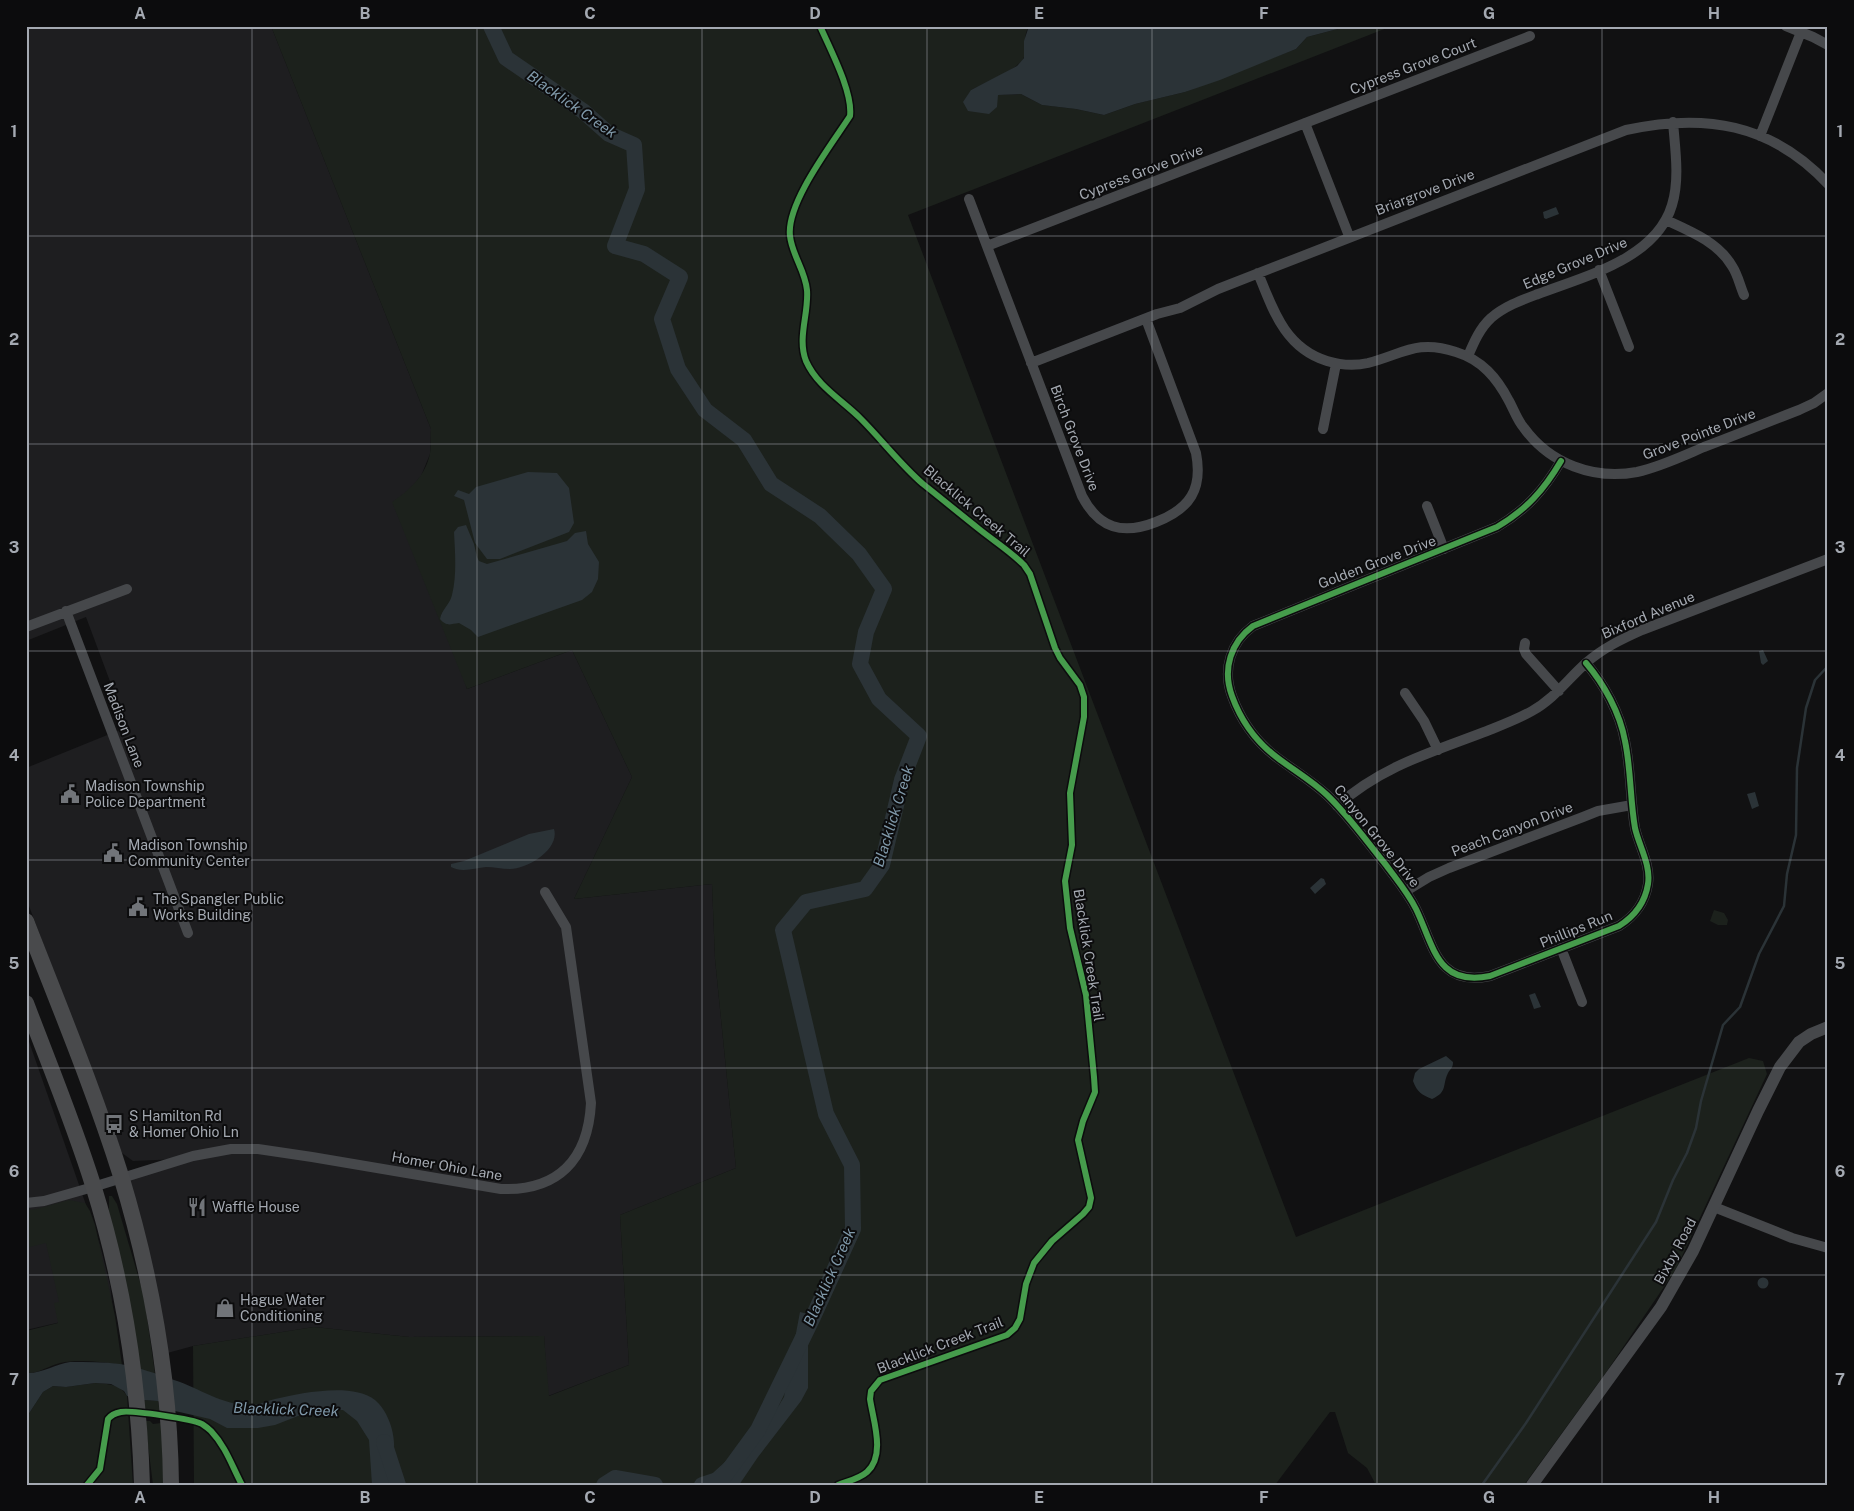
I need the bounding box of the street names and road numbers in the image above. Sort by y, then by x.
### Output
street label: Cypress Grove Court [1347,34,1479,98]
street label: Cypress Grove Drive [1077,141,1205,203]
street label: Briargrove Drive [1373,166,1477,218]
street label: Edge Grove Drive [1520,234,1630,292]
street label: Birch Grove Drive [1047,383,1103,493]
street label: Grove Pointe Drive [1640,405,1758,463]
street label: Blacklick Creek Trail [921,462,1033,560]
street label: Golden Grove Drive [1316,532,1438,592]
street label: Bixford Avenue [1599,588,1697,642]
street label: Madison Lane [100,680,148,770]
street label: Canyon Grove Drive [1331,782,1423,890]
street label: Peach Canyon Drive [1449,798,1575,860]
street label: Blacklick Creek Trail [1071,888,1107,1022]
street label: Phillips Run [1537,907,1615,951]
street label: Homer Ohio Lane [390,1148,504,1184]
street label: Bixby Road [1651,1215,1699,1287]
street label: Blacklick Creek Trail [875,1314,1005,1376]

